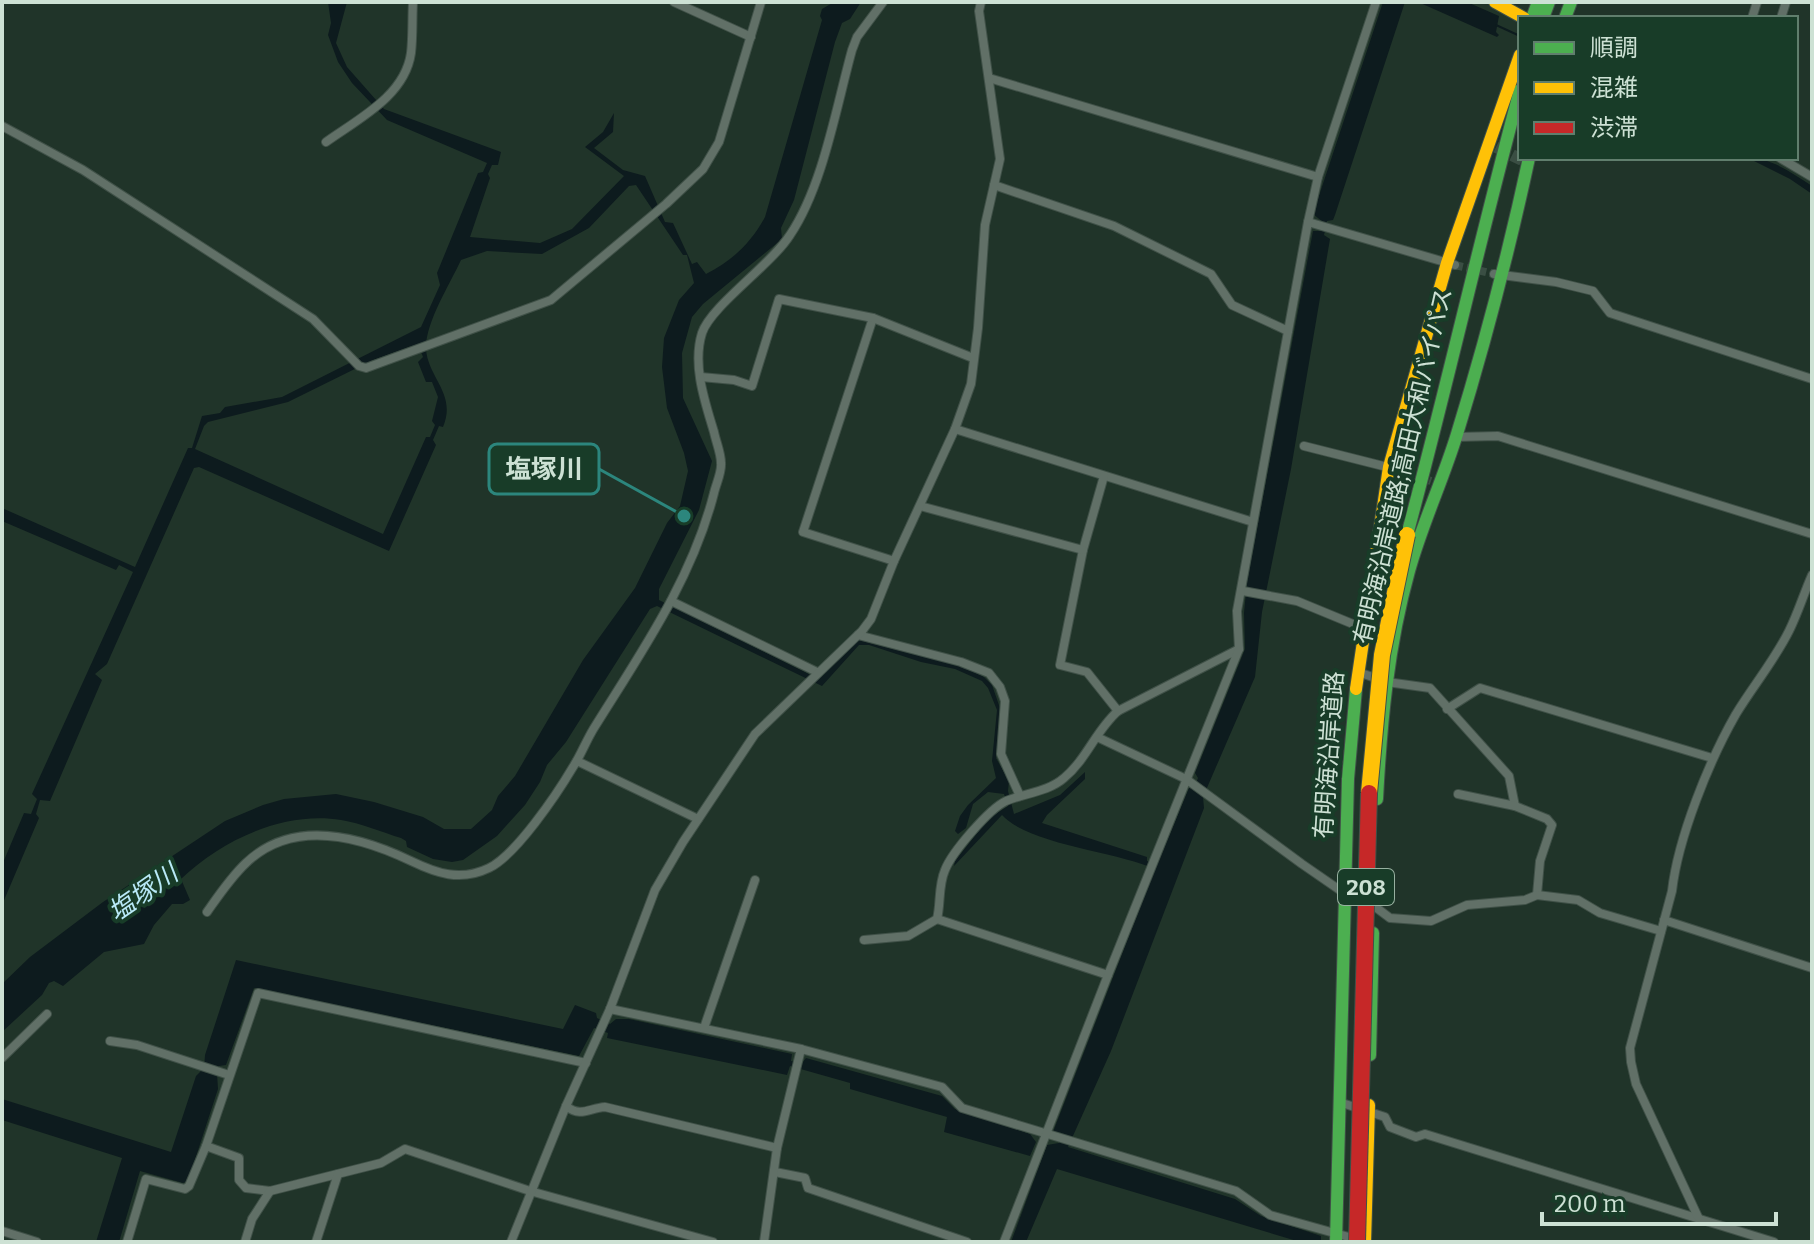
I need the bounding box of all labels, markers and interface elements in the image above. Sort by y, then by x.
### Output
legend [1518,16,1798,160]
text: 順調 [1590,34,1638,62]
text: 混雑 [1590,74,1638,102]
text: 渋滞 [1590,114,1638,142]
street label: 有明海沿岸道路;高田大和バイパス [1348,285,1458,647]
callout: 塩塚川 [489,444,599,494]
text: 塩塚川 [505,454,583,485]
street label: 有明海沿岸道路 [1309,670,1349,840]
water label: 塩塚川 [102,856,186,928]
road number: 208 [1338,869,1394,905]
scale bar [1542,1176,1776,1226]
text: 200 m [1554,1190,1626,1218]

